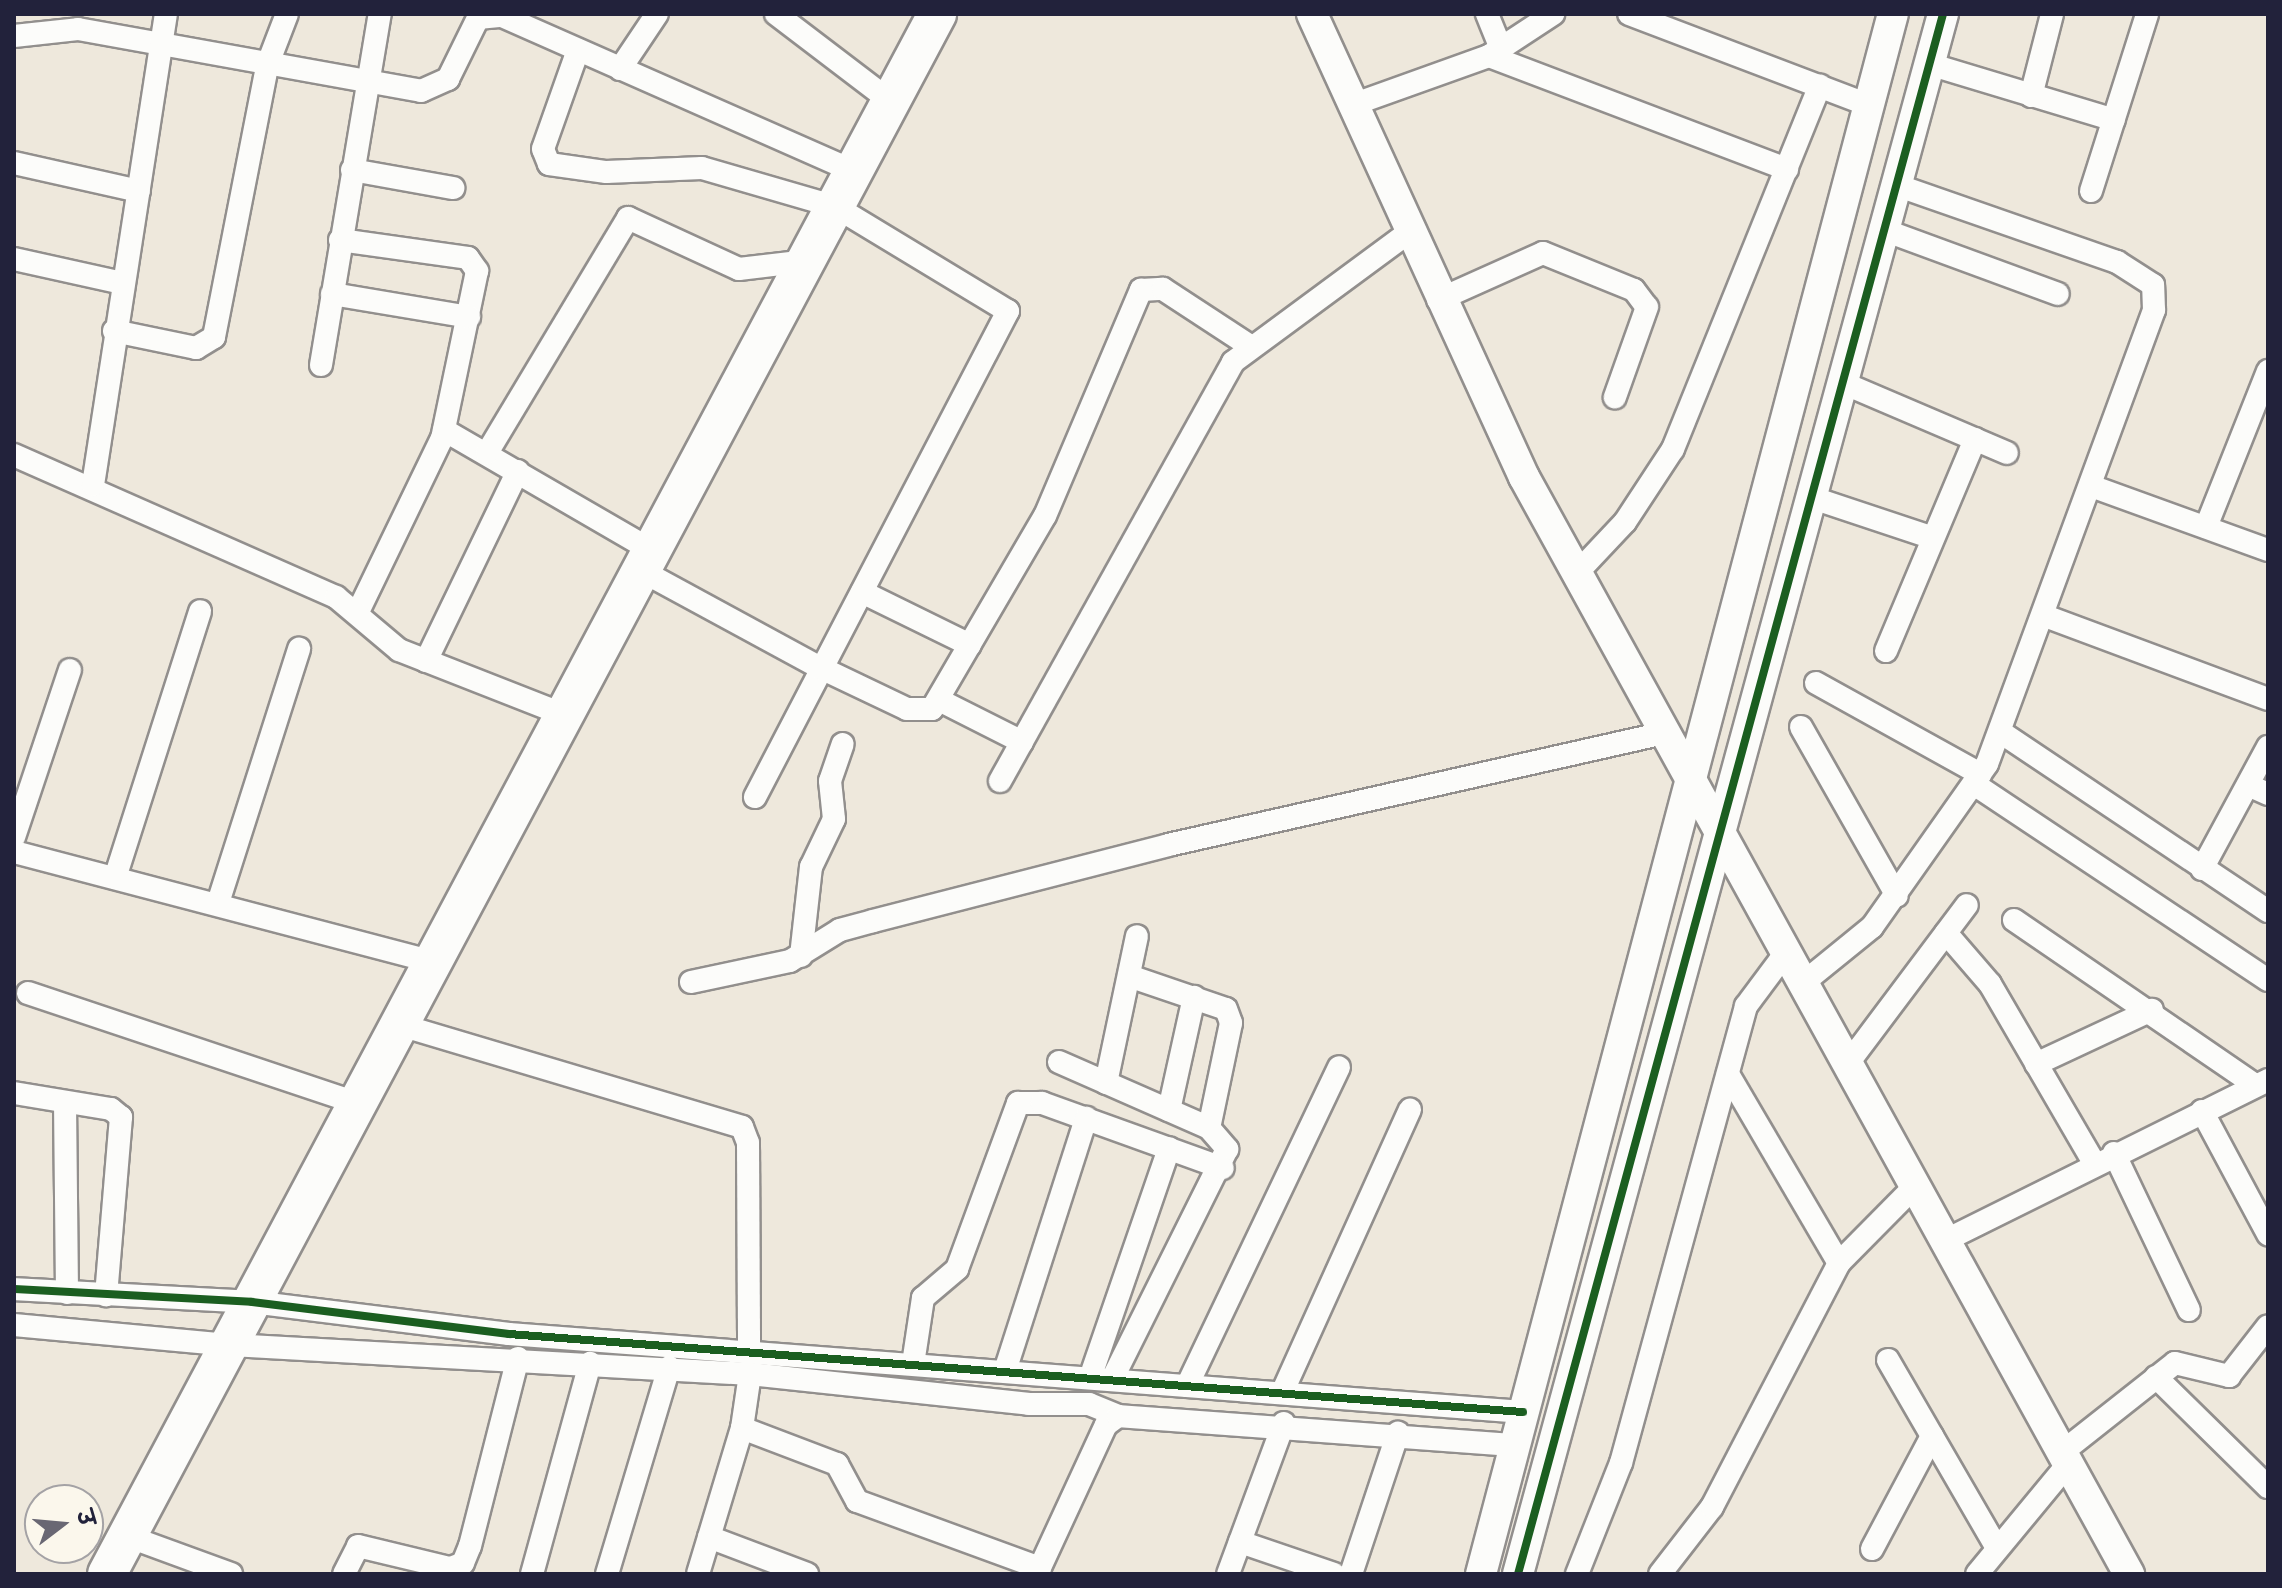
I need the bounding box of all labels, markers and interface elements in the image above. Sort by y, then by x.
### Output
north arrow [24,1484,104,1564]
text: उ [70,1507,101,1529]

